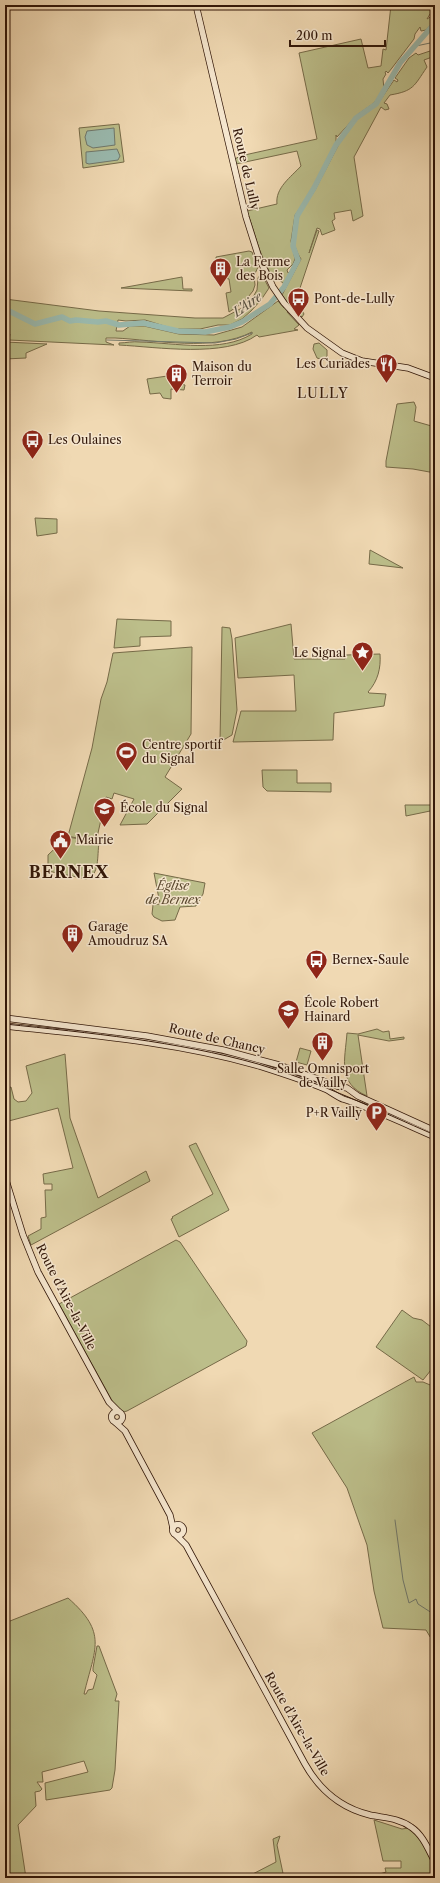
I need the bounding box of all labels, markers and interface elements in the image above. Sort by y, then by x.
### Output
scale bar [290,22,385,48]
text: 200 m [296,28,333,43]
street label: Route de Lully [230,126,263,212]
place label: La Ferme des Bois [236,254,290,283]
building icon: La Ferme des Bois [207,256,233,289]
bus stop icon: Pont-de-Lully [286,286,312,319]
water label: L'Aire [228,288,265,320]
place label: Pont-de-Lully [314,291,395,306]
restaurant icon: Les Curiades [373,351,399,384]
place label: Les Curiades [296,356,370,371]
place label: Maison du Terroir [192,359,253,388]
building icon: Maison du Terroir [163,361,189,394]
district label: LULLY [297,384,349,402]
bus stop icon: Les Oulaines [19,427,45,460]
place label: Les Oulaines [48,432,121,447]
place icon: Le Signal [349,640,375,673]
place label: Le Signal [294,645,346,660]
place label: Centre sportif du Signal [142,737,223,766]
sports icon: Centre sportif du Signal [113,739,139,772]
school or university icon: École du Signal [92,795,118,828]
place label: École du Signal [120,799,208,815]
public building icon: Mairie [47,827,73,860]
place label: Mairie [76,832,114,847]
district label: BERNEX [29,862,109,882]
park label: Église de Bernex [146,877,201,907]
place label: Garage Amoudruz SA [87,919,169,948]
building icon: Garage Amoudruz SA [60,921,86,954]
bus stop icon: Bernex-Saule [304,947,330,980]
place label: Bernex-Saule [332,952,409,967]
place label: École Robert Hainard [304,994,379,1024]
school or university icon: École Robert Hainard [276,997,302,1030]
street label: Route de Chancy [168,1020,267,1057]
building icon: Salle Omnisport de Vailly [310,1029,336,1062]
place label: Salle Omnisport de Vailly [277,1061,370,1090]
parking icon: P+R Vailly [364,1100,390,1133]
place label: P+R Vailly [306,1105,362,1120]
street label: Route d'Aire-la-Ville [33,1241,100,1353]
street label: Route d'Aire-la-Ville [262,1669,333,1779]

